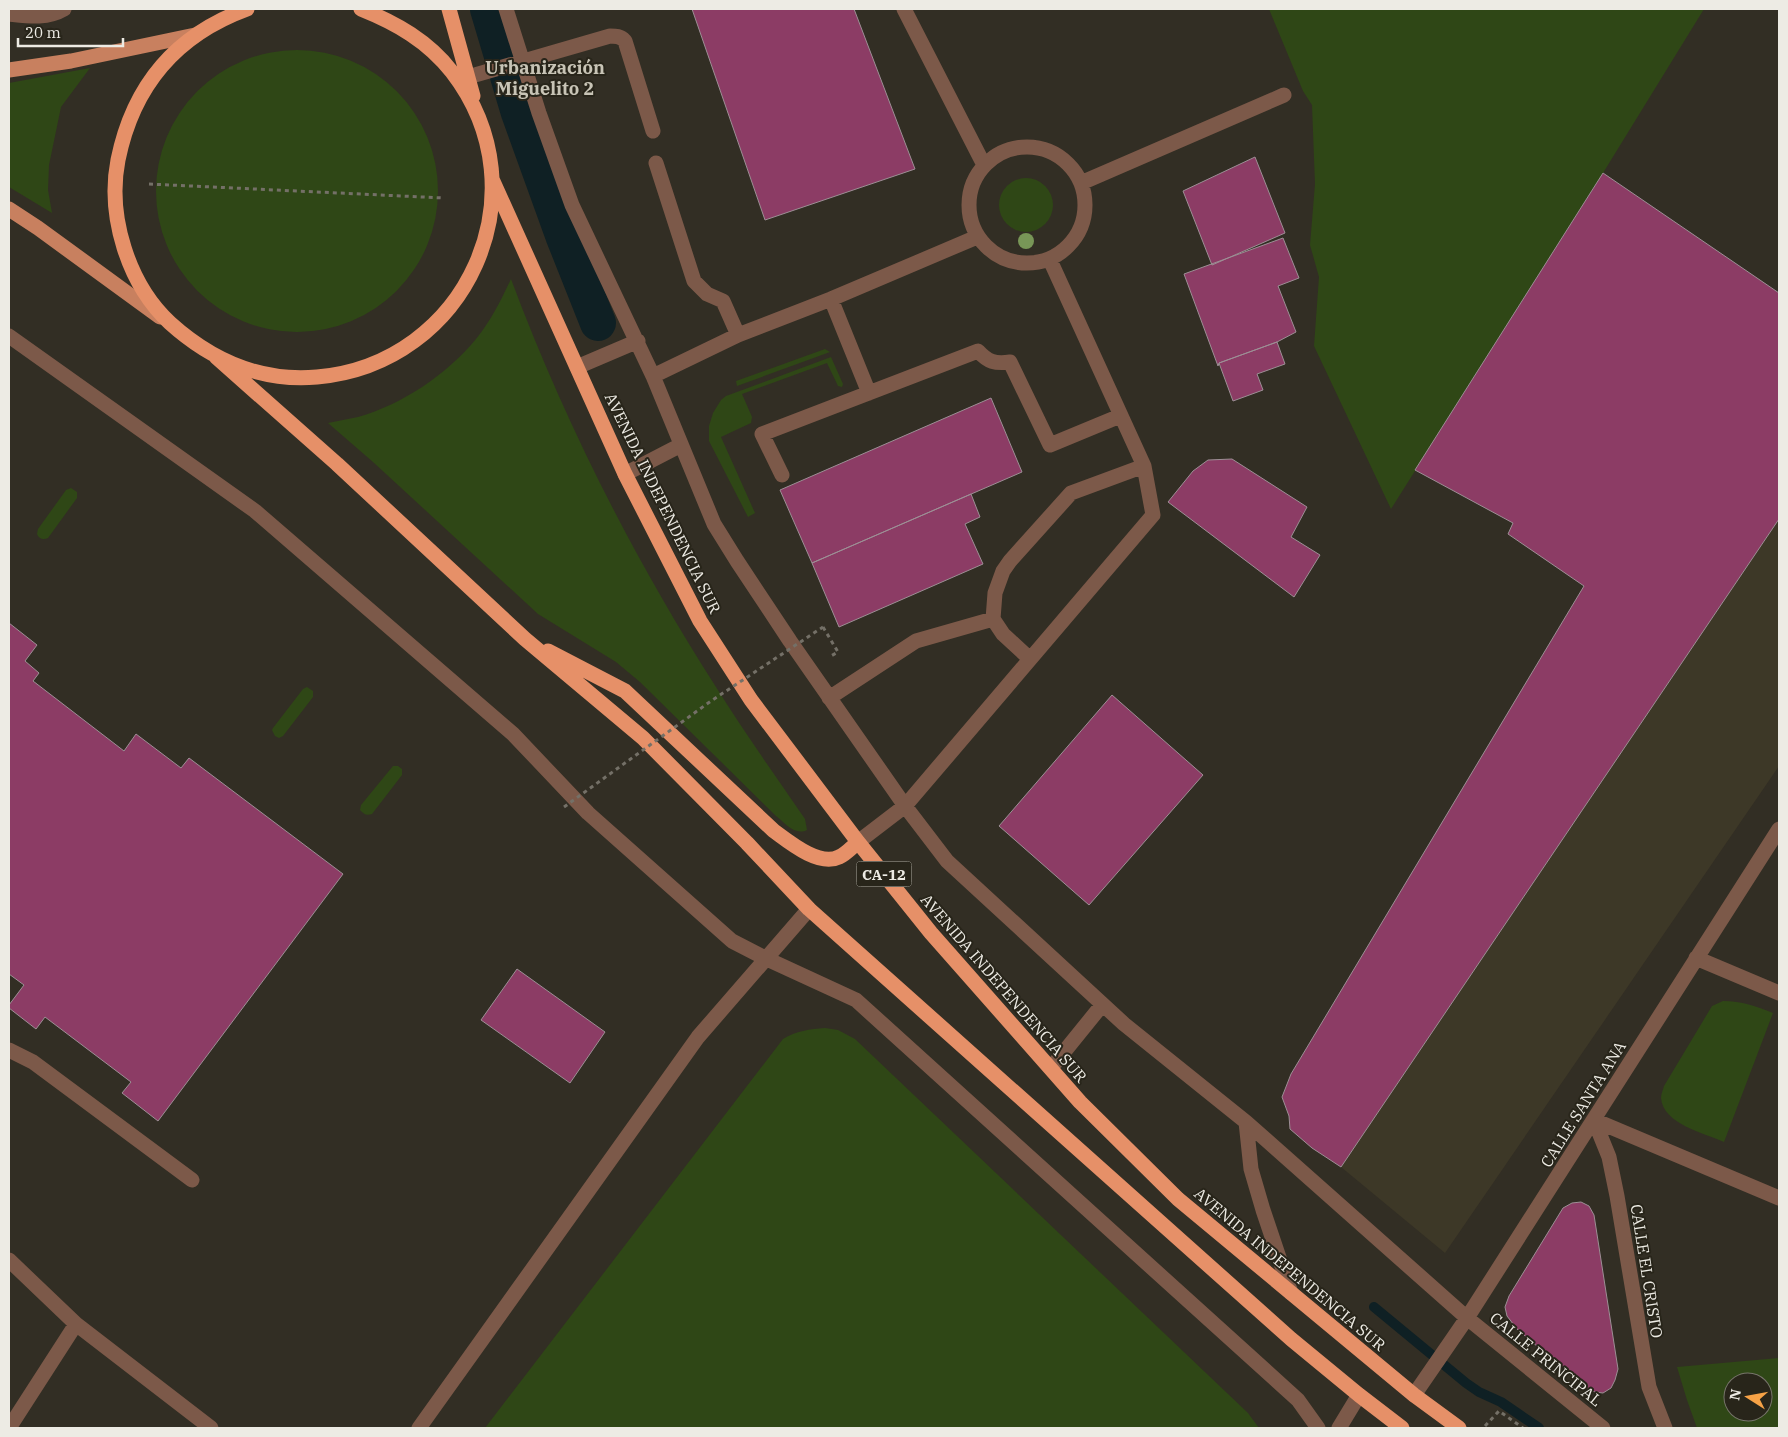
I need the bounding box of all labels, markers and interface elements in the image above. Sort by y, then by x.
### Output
scale bar [18,15,122,47]
text: 20 m [25,23,61,42]
district label: Urbanización Miguelito 2 [485,56,605,100]
street label: AVENIDA INDEPENDENCIA SUR [601,389,725,617]
road number: CA-12 [856,862,912,886]
street label: AVENIDA INDEPENDENCIA SUR [917,890,1092,1087]
street label: CALLE SANTA ANA [1536,1037,1630,1171]
street label: AVENIDA INDEPENDENCIA SUR [1190,1183,1390,1355]
street label: CALLE EL CRISTO [1627,1203,1667,1339]
street label: CALLE PRINCIPAL [1486,1308,1606,1410]
north arrow [1723,1372,1773,1422]
text: N [1725,1387,1745,1402]

